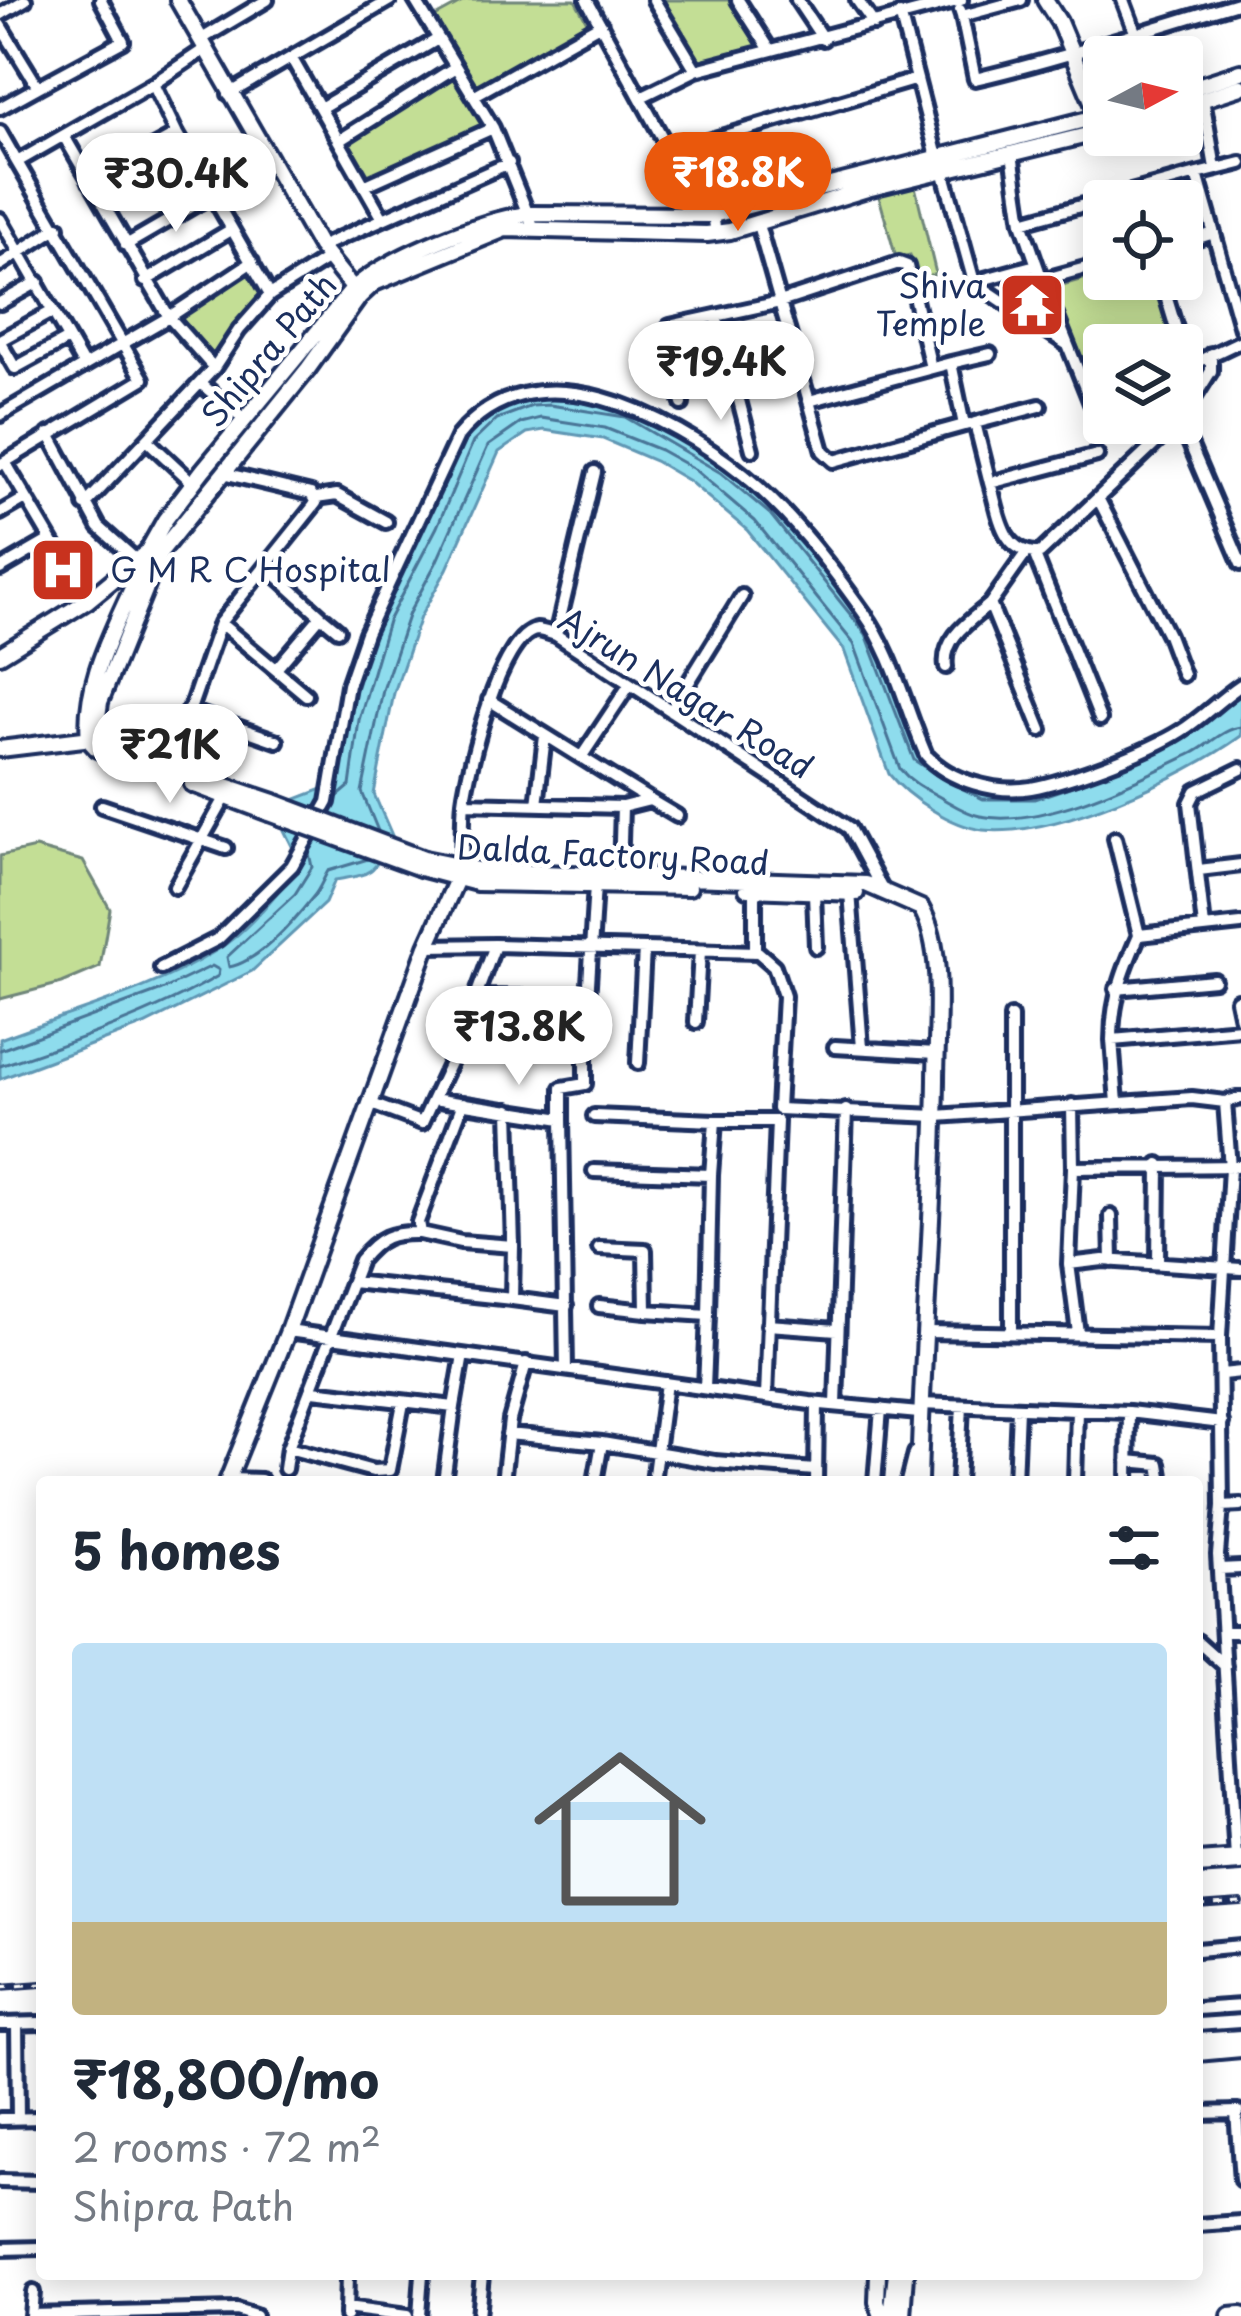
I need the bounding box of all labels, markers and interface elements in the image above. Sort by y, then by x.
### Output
north arrow [1083,36,1203,156]
map controls [1083,36,1203,444]
pin: ₹18.8K [640,132,836,234]
pin: ₹30.4K [78,133,274,235]
text: ₹18.8K [671,141,805,200]
text: ₹30.4K [103,142,249,201]
button: locate [1083,180,1203,300]
place label: Shiva Temple [876,259,986,347]
street label: Shipra Path [188,261,347,437]
temple icon: Shiva Temple [997,270,1067,340]
pin: ₹19.4K [623,321,819,423]
button: layers [1083,324,1203,444]
text: ₹19.4K [655,330,787,389]
hospital icon: G M R C Hospital [28,535,98,605]
place label: G M R C Hospital [110,543,391,593]
street label: Ajrun Nagar Road [550,593,824,790]
pin: ₹21K [99,704,241,806]
text: ₹21K [119,713,221,772]
street label: Dalda Factory Road [456,820,770,886]
pin: ₹13.8K [421,986,617,1088]
text: ₹13.8K [453,995,585,1054]
text: 5 homes [72,1510,281,1587]
icon: filters [1101,1515,1167,1581]
icon: home [512,1721,728,1937]
text: ₹18,800/mo [72,2039,379,2116]
text: 2 rooms · 72 m² [72,2116,381,2175]
text: Shipra Path [72,2175,294,2234]

